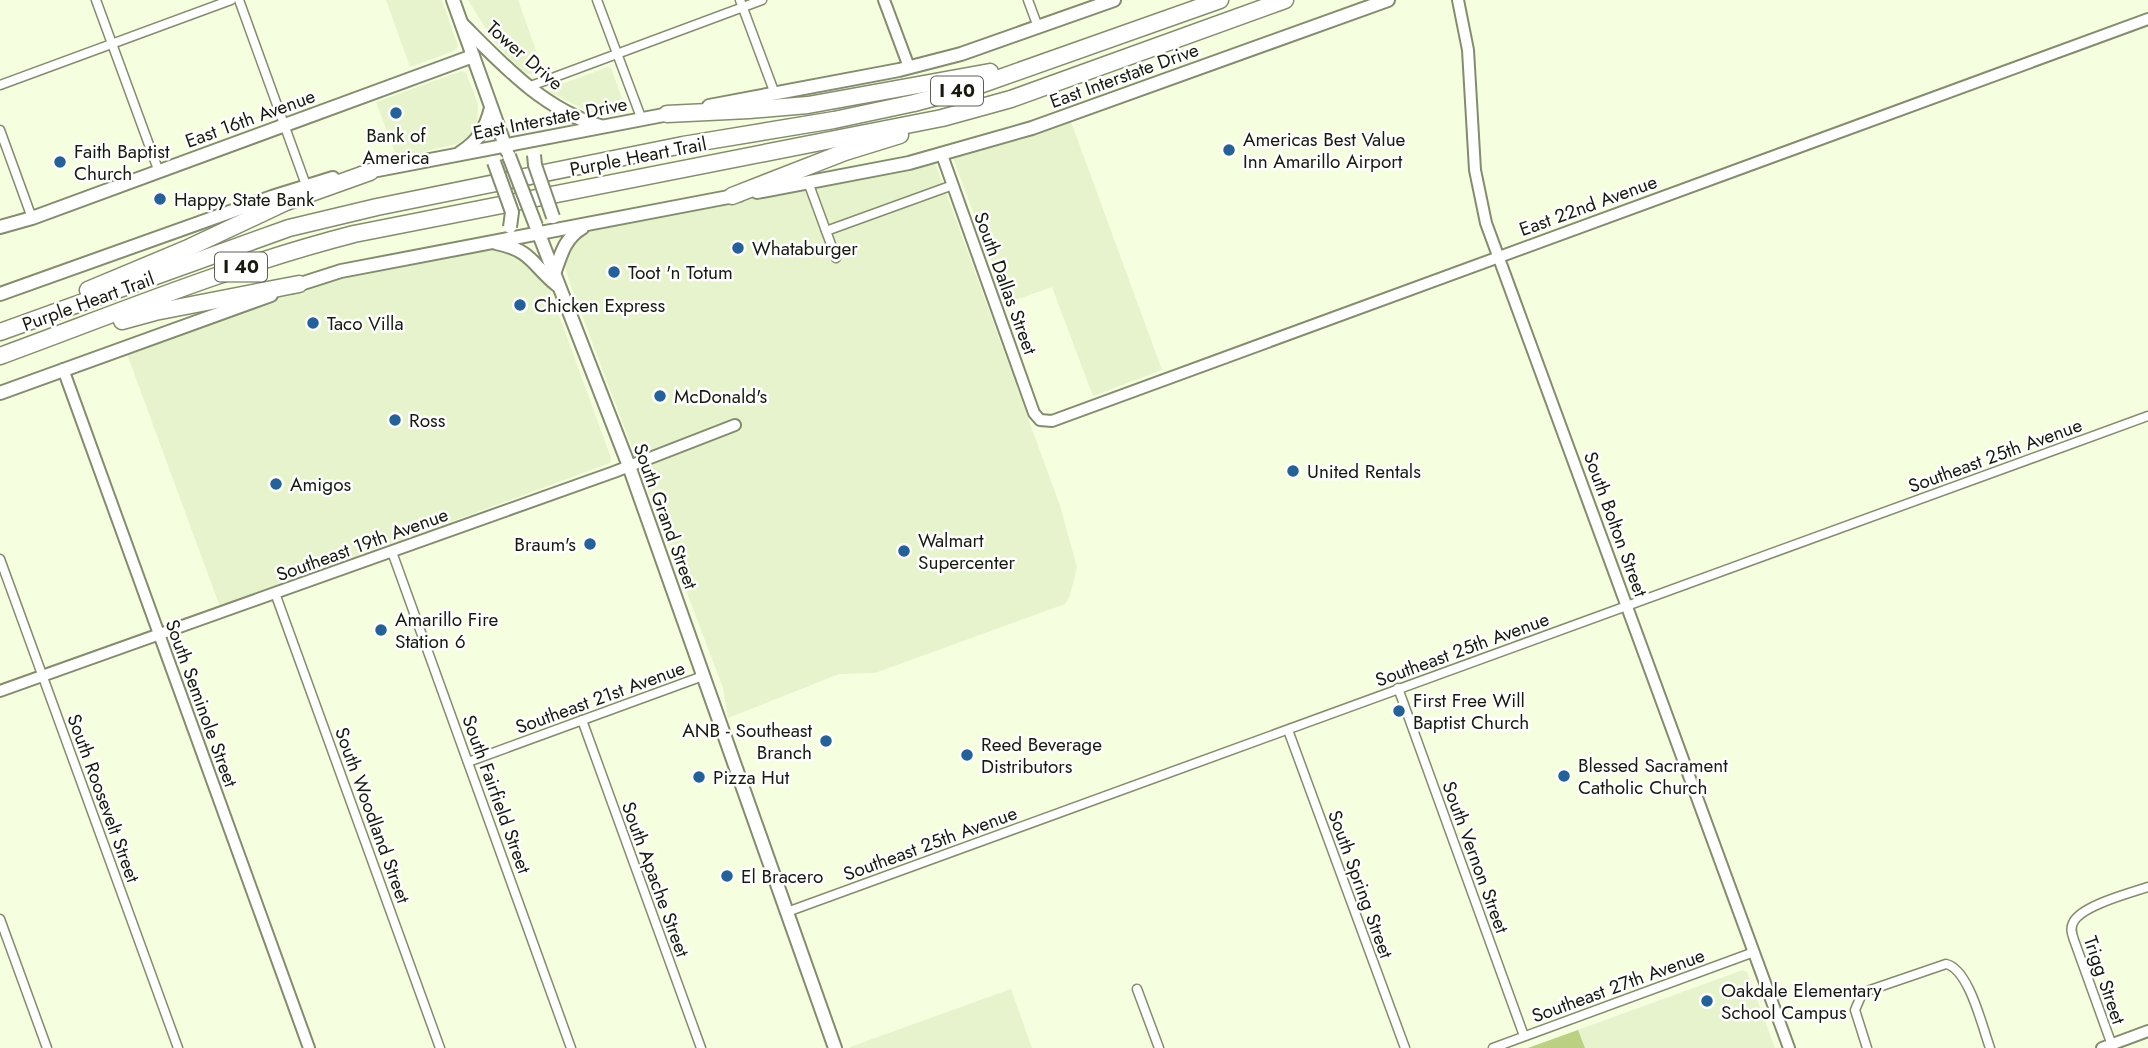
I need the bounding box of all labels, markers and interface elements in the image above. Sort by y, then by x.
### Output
street label: Tower Drive [480,14,569,97]
street label: East Interstate Drive [1046,36,1203,115]
road number: I 40 [931,76,983,106]
street label: East 16th Avenue [181,82,319,154]
street label: East Interstate Drive [471,90,630,147]
marker: Bank of America [388,105,404,121]
place label: Bank of America [363,122,429,171]
place label: Americas Best Value Inn Amarillo Airport [1243,126,1406,175]
street label: Purple Heart Trail [567,130,709,183]
place label: Faith Baptist Church [74,138,170,187]
marker: Americas Best Value Inn Amarillo Airport [1221,142,1237,158]
marker: Faith Baptist Church [52,154,68,170]
street label: East 22nd Avenue [1516,168,1661,243]
place label: Happy State Bank [174,186,315,213]
marker: Happy State Bank [152,191,168,207]
street label: South Dallas Street [967,208,1044,358]
place label: Whataburger [752,235,858,262]
marker: Whataburger [730,240,746,256]
road number: I 40 [215,253,267,282]
place label: Toot 'n Totum [628,259,733,286]
marker: Toot 'n Totum [606,264,622,280]
street label: Purple Heart Trail [18,265,158,338]
place label: Chicken Express [534,292,665,319]
marker: Chicken Express [512,297,528,313]
place label: Taco Villa [327,310,404,337]
marker: Taco Villa [305,315,321,331]
place label: McDonald's [674,383,768,410]
marker: McDonald's [652,388,668,404]
place label: Ross [409,407,446,434]
street label: Southeast 25th Avenue [1905,411,2086,499]
marker: Ross [387,412,403,428]
street label: South Grand Street [627,440,705,593]
street label: South Bolton Street [1577,448,1654,601]
place label: United Rentals [1307,458,1421,485]
marker: United Rentals [1285,463,1301,479]
place label: Amigos [290,471,352,498]
marker: Amigos [268,476,284,492]
street label: Southeast 19th Avenue [272,501,452,588]
place label: Walmart Supercenter [918,527,1015,576]
place label: Braum's [514,531,576,558]
marker: Braum's [582,536,598,552]
marker: Walmart Supercenter [896,543,912,559]
street label: Southeast 25th Avenue [1372,605,1553,693]
place label: Amarillo Fire Station 6 [395,606,498,655]
street label: South Seminole Street [159,616,245,791]
marker: Amarillo Fire Station 6 [373,622,389,638]
street label: Southeast 21st Avenue [512,654,689,741]
place label: First Free Will Baptist Church [1413,687,1529,736]
marker: First Free Will Baptist Church [1391,703,1407,719]
street label: South Roosevelt Street [61,710,147,887]
street label: South Fairfield Street [455,711,538,878]
place label: ANB - Southeast Branch [682,717,812,766]
street label: South Woodland Street [328,724,417,907]
place label: Reed Beverage Distributors [981,731,1102,780]
marker: ANB - Southeast Branch [818,733,834,749]
marker: Reed Beverage Distributors [959,747,975,763]
place label: Blessed Sacrament Catholic Church [1578,752,1728,801]
place label: Pizza Hut [713,764,790,791]
marker: Blessed Sacrament Catholic Church [1556,768,1572,784]
marker: Pizza Hut [691,769,707,785]
street label: South Vernon Street [1436,778,1516,937]
street label: South Apache Street [615,798,696,961]
street label: Southeast 25th Avenue [840,799,1021,887]
street label: South Spring Street [1321,806,1400,962]
place label: El Bracero [741,863,823,890]
marker: El Bracero [719,868,735,884]
street label: Trigg Street [2077,933,2132,1028]
street label: Southeast 27th Avenue [1528,942,1709,1029]
place label: Oakdale Elementary School Campus [1721,977,1882,1026]
marker: Oakdale Elementary School Campus [1699,993,1715,1009]

